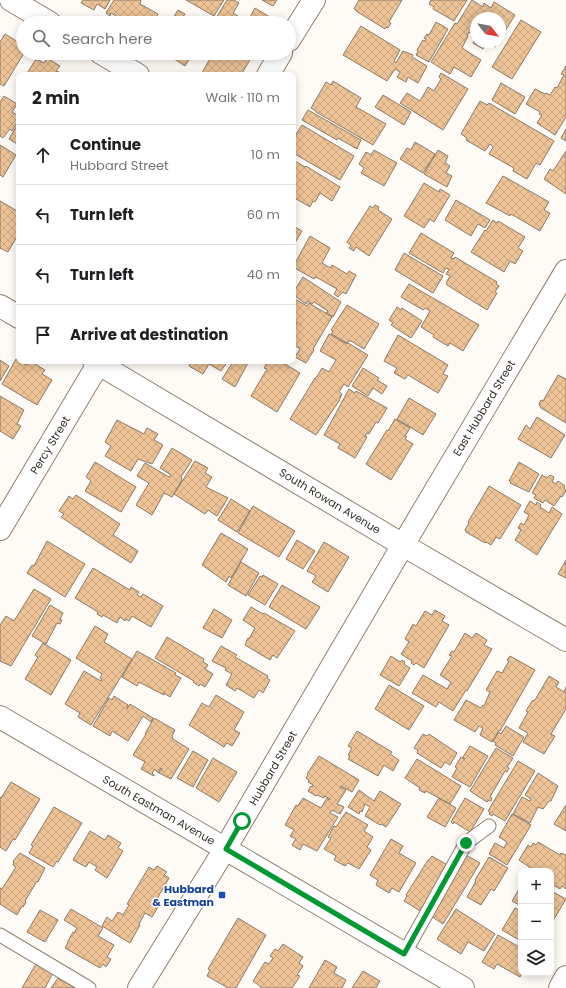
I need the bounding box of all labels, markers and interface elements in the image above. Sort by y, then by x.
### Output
north arrow [470,12,506,48]
search box [16,16,296,60]
icon: search [30,27,52,49]
text: Search here [62,28,152,49]
text: 2 min [32,86,80,110]
text: Walk · 110 m [206,88,280,107]
text: Continue [70,134,141,155]
icon: ahead [32,144,54,166]
text: 10 m [251,145,280,164]
text: Hubbard Street [70,156,169,175]
icon: left [32,204,54,226]
text: Turn left [70,204,134,225]
text: 60 m [247,205,280,224]
icon: left [32,264,54,286]
text: Turn left [70,264,134,285]
text: 40 m [247,265,280,284]
icon: arrive [32,324,54,346]
text: Arrive at destination [70,324,228,345]
street label: East Hubbard Street [449,357,519,459]
street label: Percy Street [26,413,74,477]
street label: South Rowan Avenue [276,464,384,538]
street label: Hubbard Street [245,728,301,808]
street label: South Eastman Avenue [100,771,218,849]
route start [233,812,251,830]
route end [457,834,475,852]
map controls [518,868,554,976]
button: + [518,868,554,904]
place label: Hubbard & Eastman [152,881,214,910]
marker: Hubbard & Eastman [217,890,227,900]
button: − [518,904,554,940]
button: layers [518,940,554,976]

